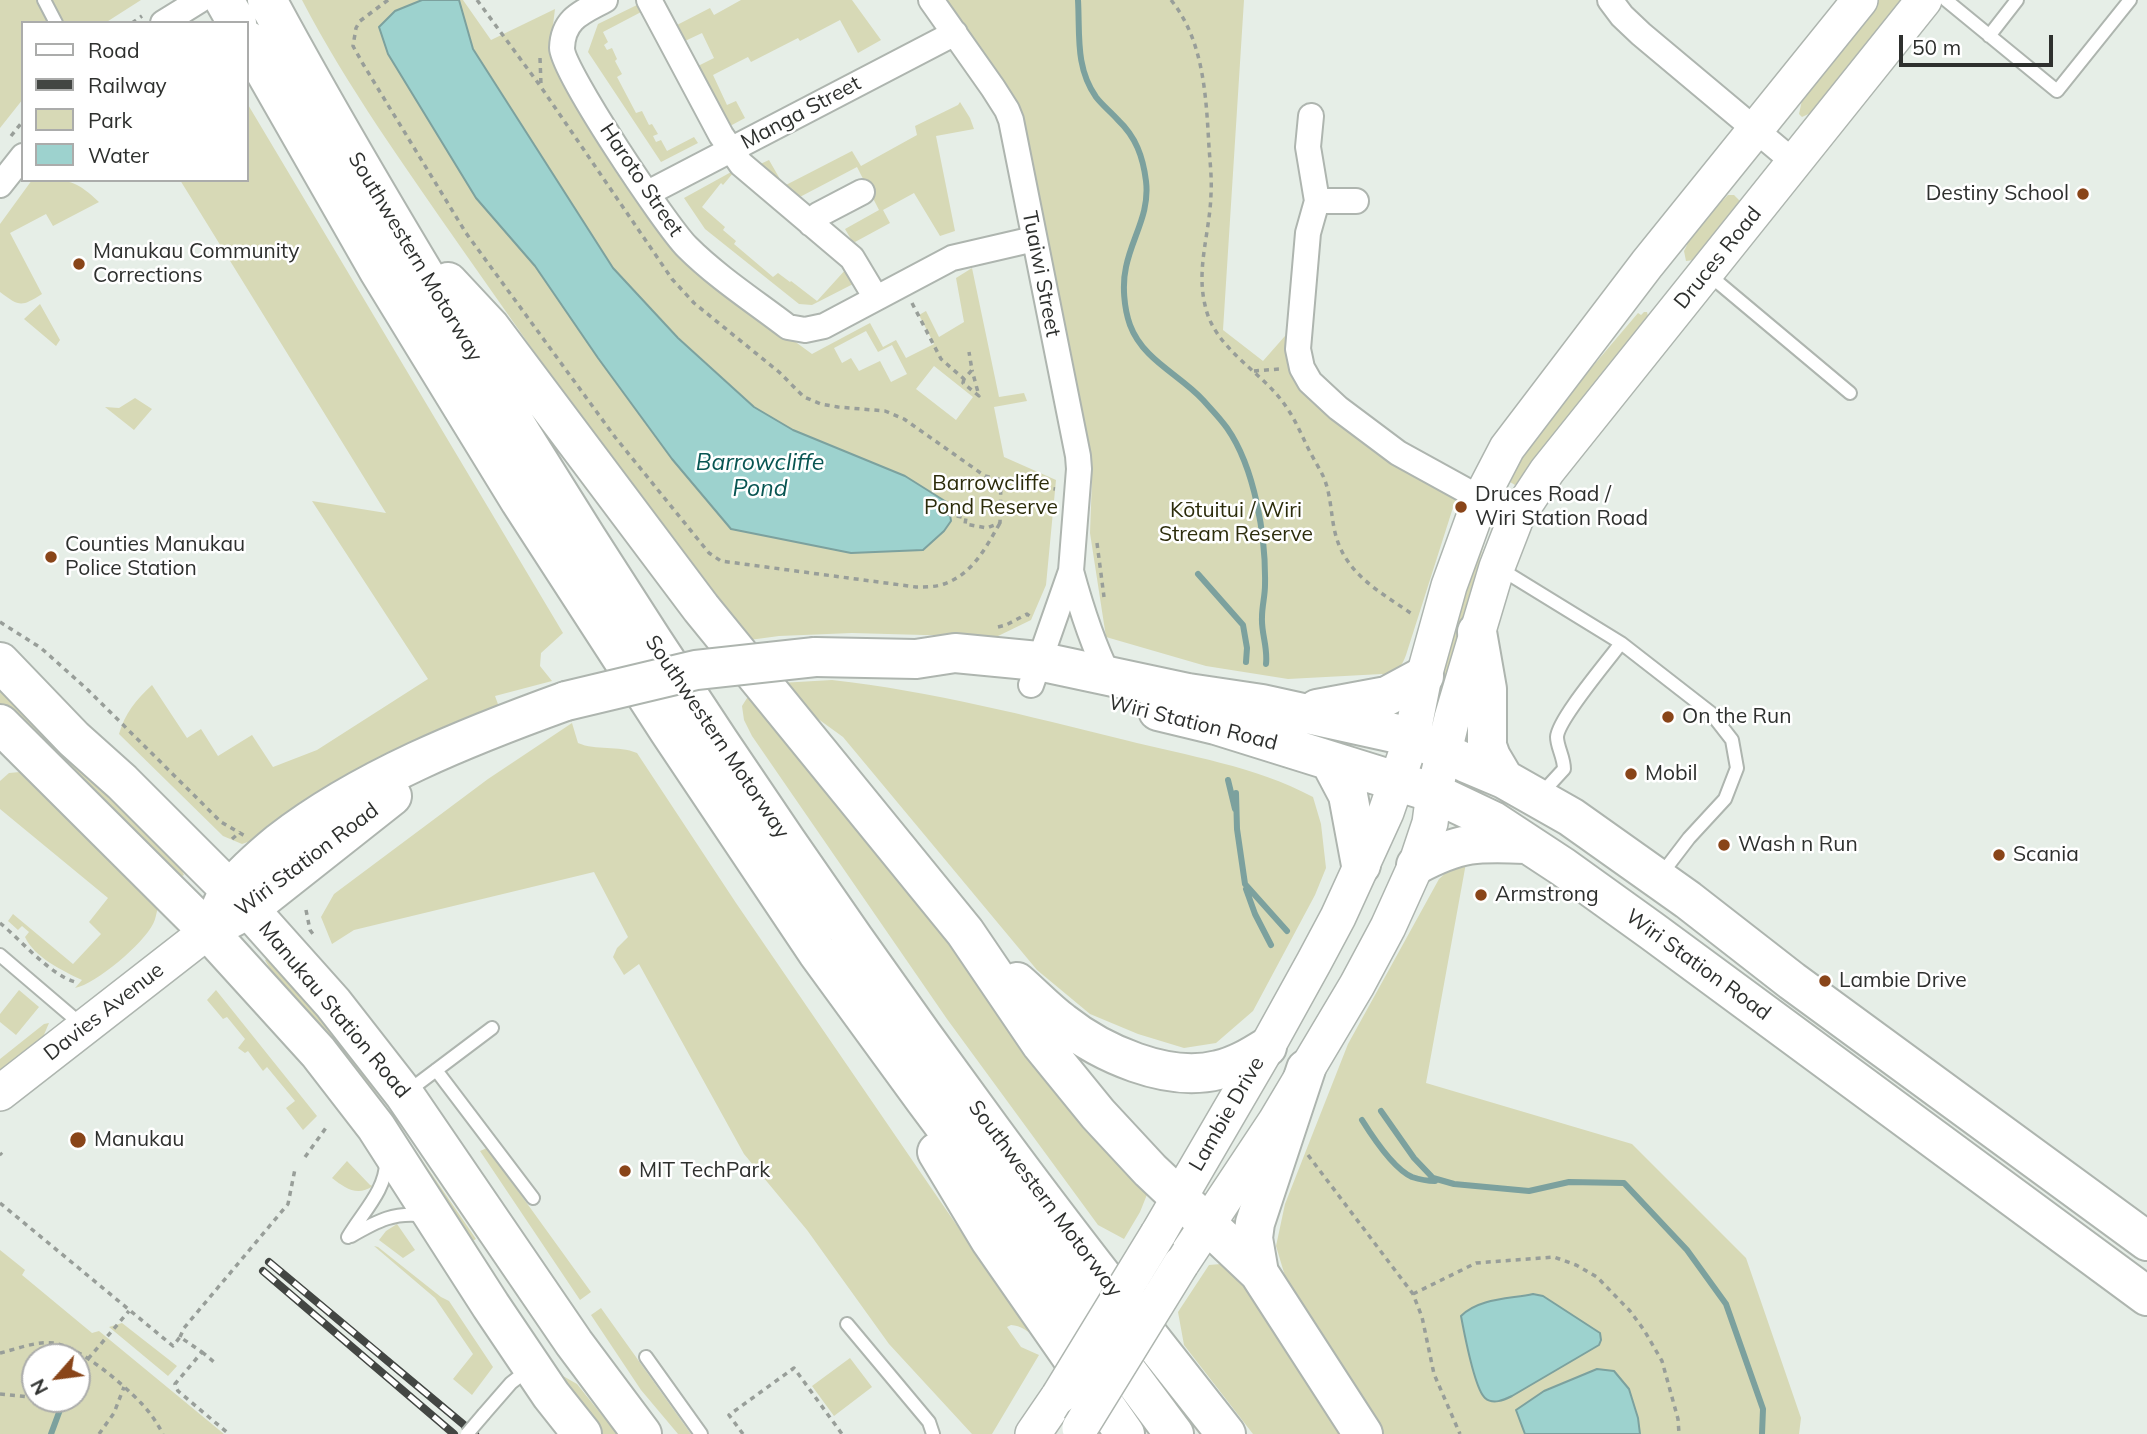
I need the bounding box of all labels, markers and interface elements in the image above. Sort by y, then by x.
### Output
legend [21,21,248,182]
scale bar [1902,21,2056,65]
text: 50 m [1912,34,1961,60]
text: Road [88,37,139,63]
street label: Manga Street [737,71,865,155]
text: Railway [88,72,167,98]
text: Park [88,107,132,133]
street label: Haroto Street [594,119,688,241]
text: Water [88,142,149,168]
street label: Southwestern Motorway [342,148,488,366]
place label: Destiny School [1926,181,2069,207]
marker: Destiny School [2075,186,2091,202]
street label: Druces Road [1669,202,1767,314]
street label: Tuaiwi Street [1016,209,1066,339]
place label: Manukau Community Corrections [93,239,300,289]
marker: Manukau Community Corrections [71,256,87,272]
water label: Barrowcliffe Pond [696,449,824,503]
park label: Barrowcliffe Pond Reserve [924,471,1058,521]
place label: Druces Road / Wiri Station Road [1475,482,1648,532]
park label: Kōtuitui / Wiri Stream Reserve [1159,498,1313,548]
marker: Druces Road / Wiri Station Road [1453,499,1469,515]
place label: Counties Manukau Police Station [65,532,245,582]
marker: Counties Manukau Police Station [43,549,59,565]
street label: Southwestern Motorway [640,631,794,843]
street label: Wiri Station Road [1106,690,1280,756]
place label: On the Run [1682,704,1792,730]
marker: On the Run [1660,709,1676,725]
place label: Mobil [1645,761,1698,787]
marker: Mobil [1623,766,1639,782]
street label: Wiri Station Road [230,798,384,922]
place label: Wash n Run [1738,832,1858,858]
marker: Wash n Run [1716,837,1732,853]
place label: Scania [2013,842,2079,868]
marker: Scania [1991,847,2007,863]
place label: Armstrong [1495,882,1599,908]
marker: Armstrong [1473,887,1489,903]
street label: Wiri Station Road [1621,904,1775,1026]
street label: Manukau Station Road [253,917,415,1103]
street label: Davies Avenue [39,957,169,1067]
place label: Lambie Drive [1839,968,1967,994]
marker: Lambie Drive [1817,973,1833,989]
street label: Lambie Drive [1184,1052,1270,1176]
street label: Southwestern Motorway [963,1096,1127,1302]
place label: Manukau [94,1127,184,1153]
marker: Manukau [68,1130,88,1150]
place label: MIT TechPark [639,1158,770,1184]
marker: MIT TechPark [617,1163,633,1179]
north arrow [21,1343,91,1413]
text: N [25,1375,53,1399]

